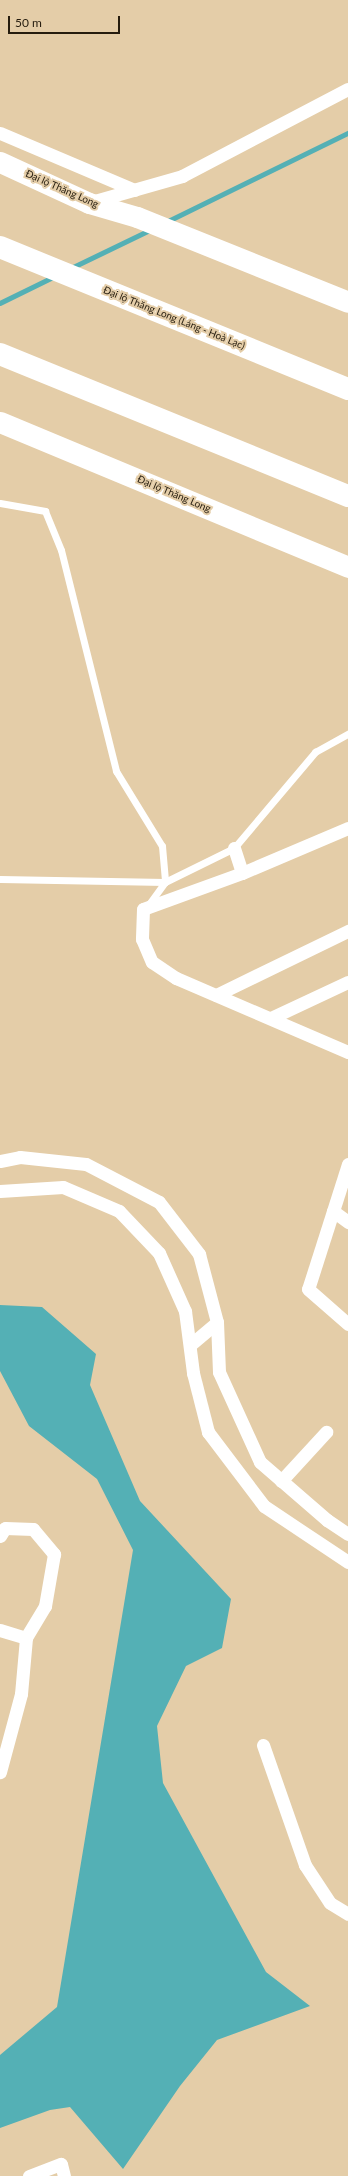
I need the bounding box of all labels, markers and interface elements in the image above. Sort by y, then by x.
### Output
scale bar [10,8,122,34]
text: 50 m [15,15,42,30]
street label: Đại lộ Thăng Long [23,167,101,211]
street label: Đại lộ Thăng Long (Láng - Hoà Lạc) [101,284,247,352]
street label: Đại lộ Thăng Long [135,473,213,515]

